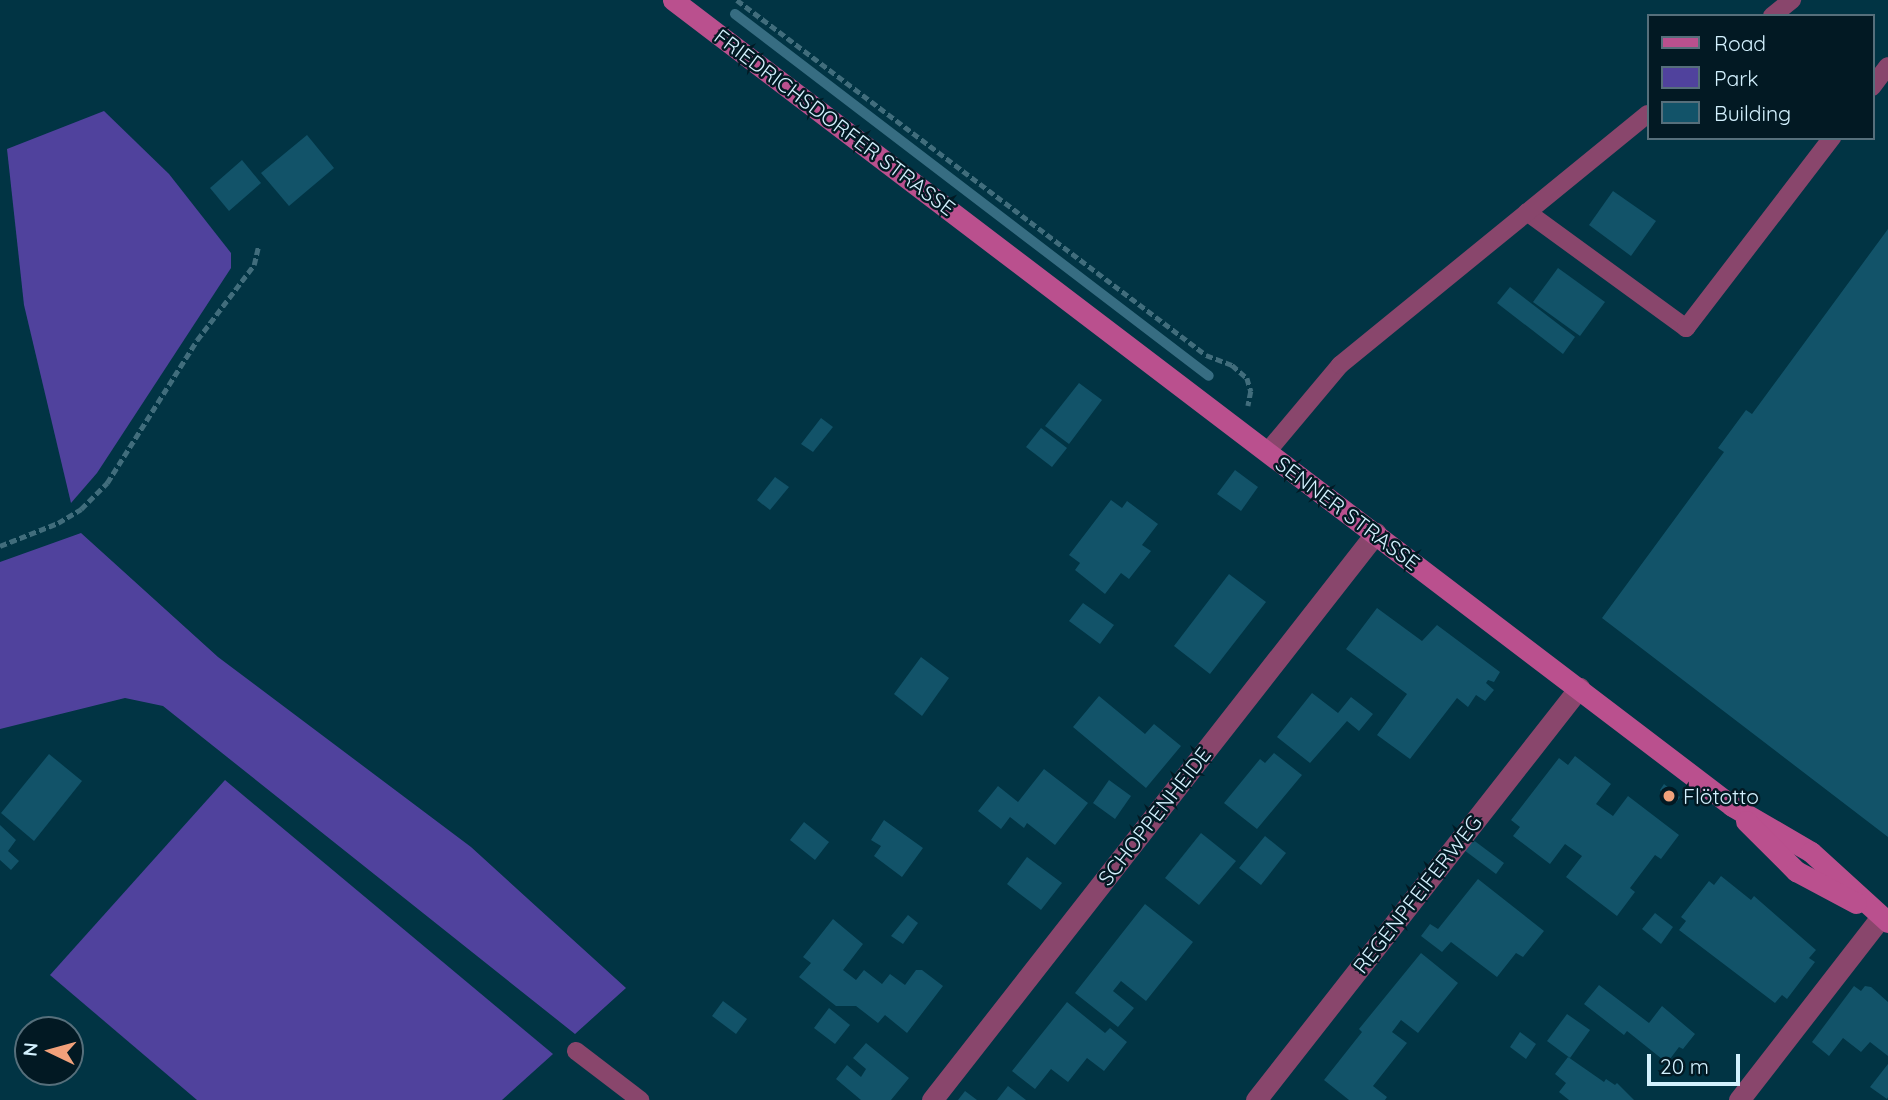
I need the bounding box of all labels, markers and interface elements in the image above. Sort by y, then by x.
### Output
legend [1646,14,1874,140]
street label: FRIEDRICHSDORFER STRASSE [710,23,960,221]
text: Road [1714,30,1766,56]
text: Park [1714,65,1758,91]
text: Building [1714,100,1791,126]
street label: SENNER STRASSE [1271,451,1425,575]
street label: SCHOPPENHEIDE [1092,742,1216,890]
place label: Flötotto [1683,783,1759,809]
marker: Flötotto [1661,788,1677,804]
street label: REGENPFEIFERWEG [1347,810,1487,978]
north arrow [14,1016,84,1086]
scale bar [1650,1040,1743,1084]
text: N [18,1041,43,1057]
text: 20 m [1660,1053,1709,1079]

